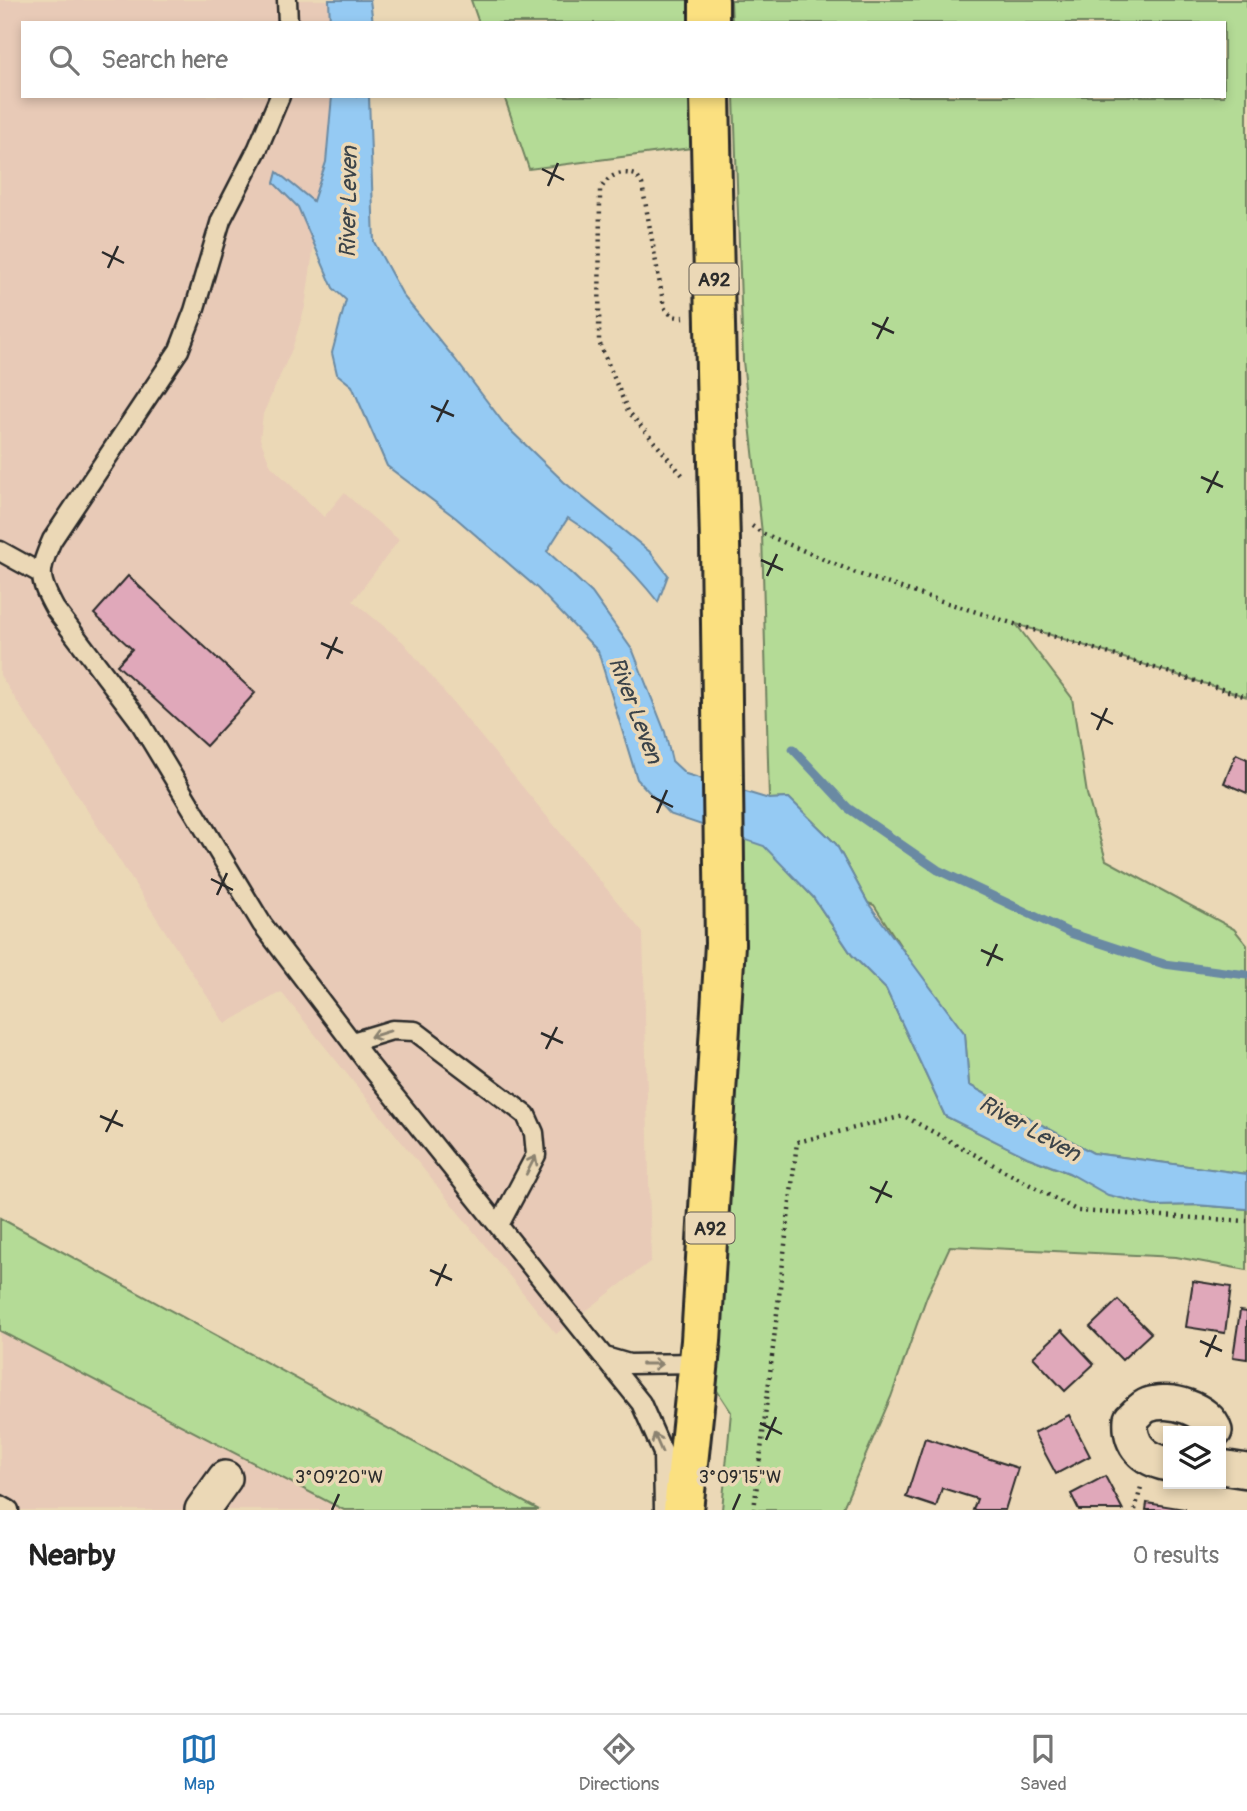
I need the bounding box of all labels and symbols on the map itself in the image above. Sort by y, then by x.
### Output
water label: River Leven [333,145,364,258]
road number: A92 [690,264,738,294]
water label: River Leven [602,653,669,768]
one-way arrow [369,1028,391,1041]
water label: River Leven [974,1089,1086,1169]
one-way arrow [524,1155,538,1176]
road number: A92 [686,1212,734,1244]
one-way arrow [640,1357,663,1371]
one-way arrow [651,1433,664,1454]
text: 3°09'20"W [295,1466,383,1489]
text: 3°09'15"W [699,1466,781,1489]

